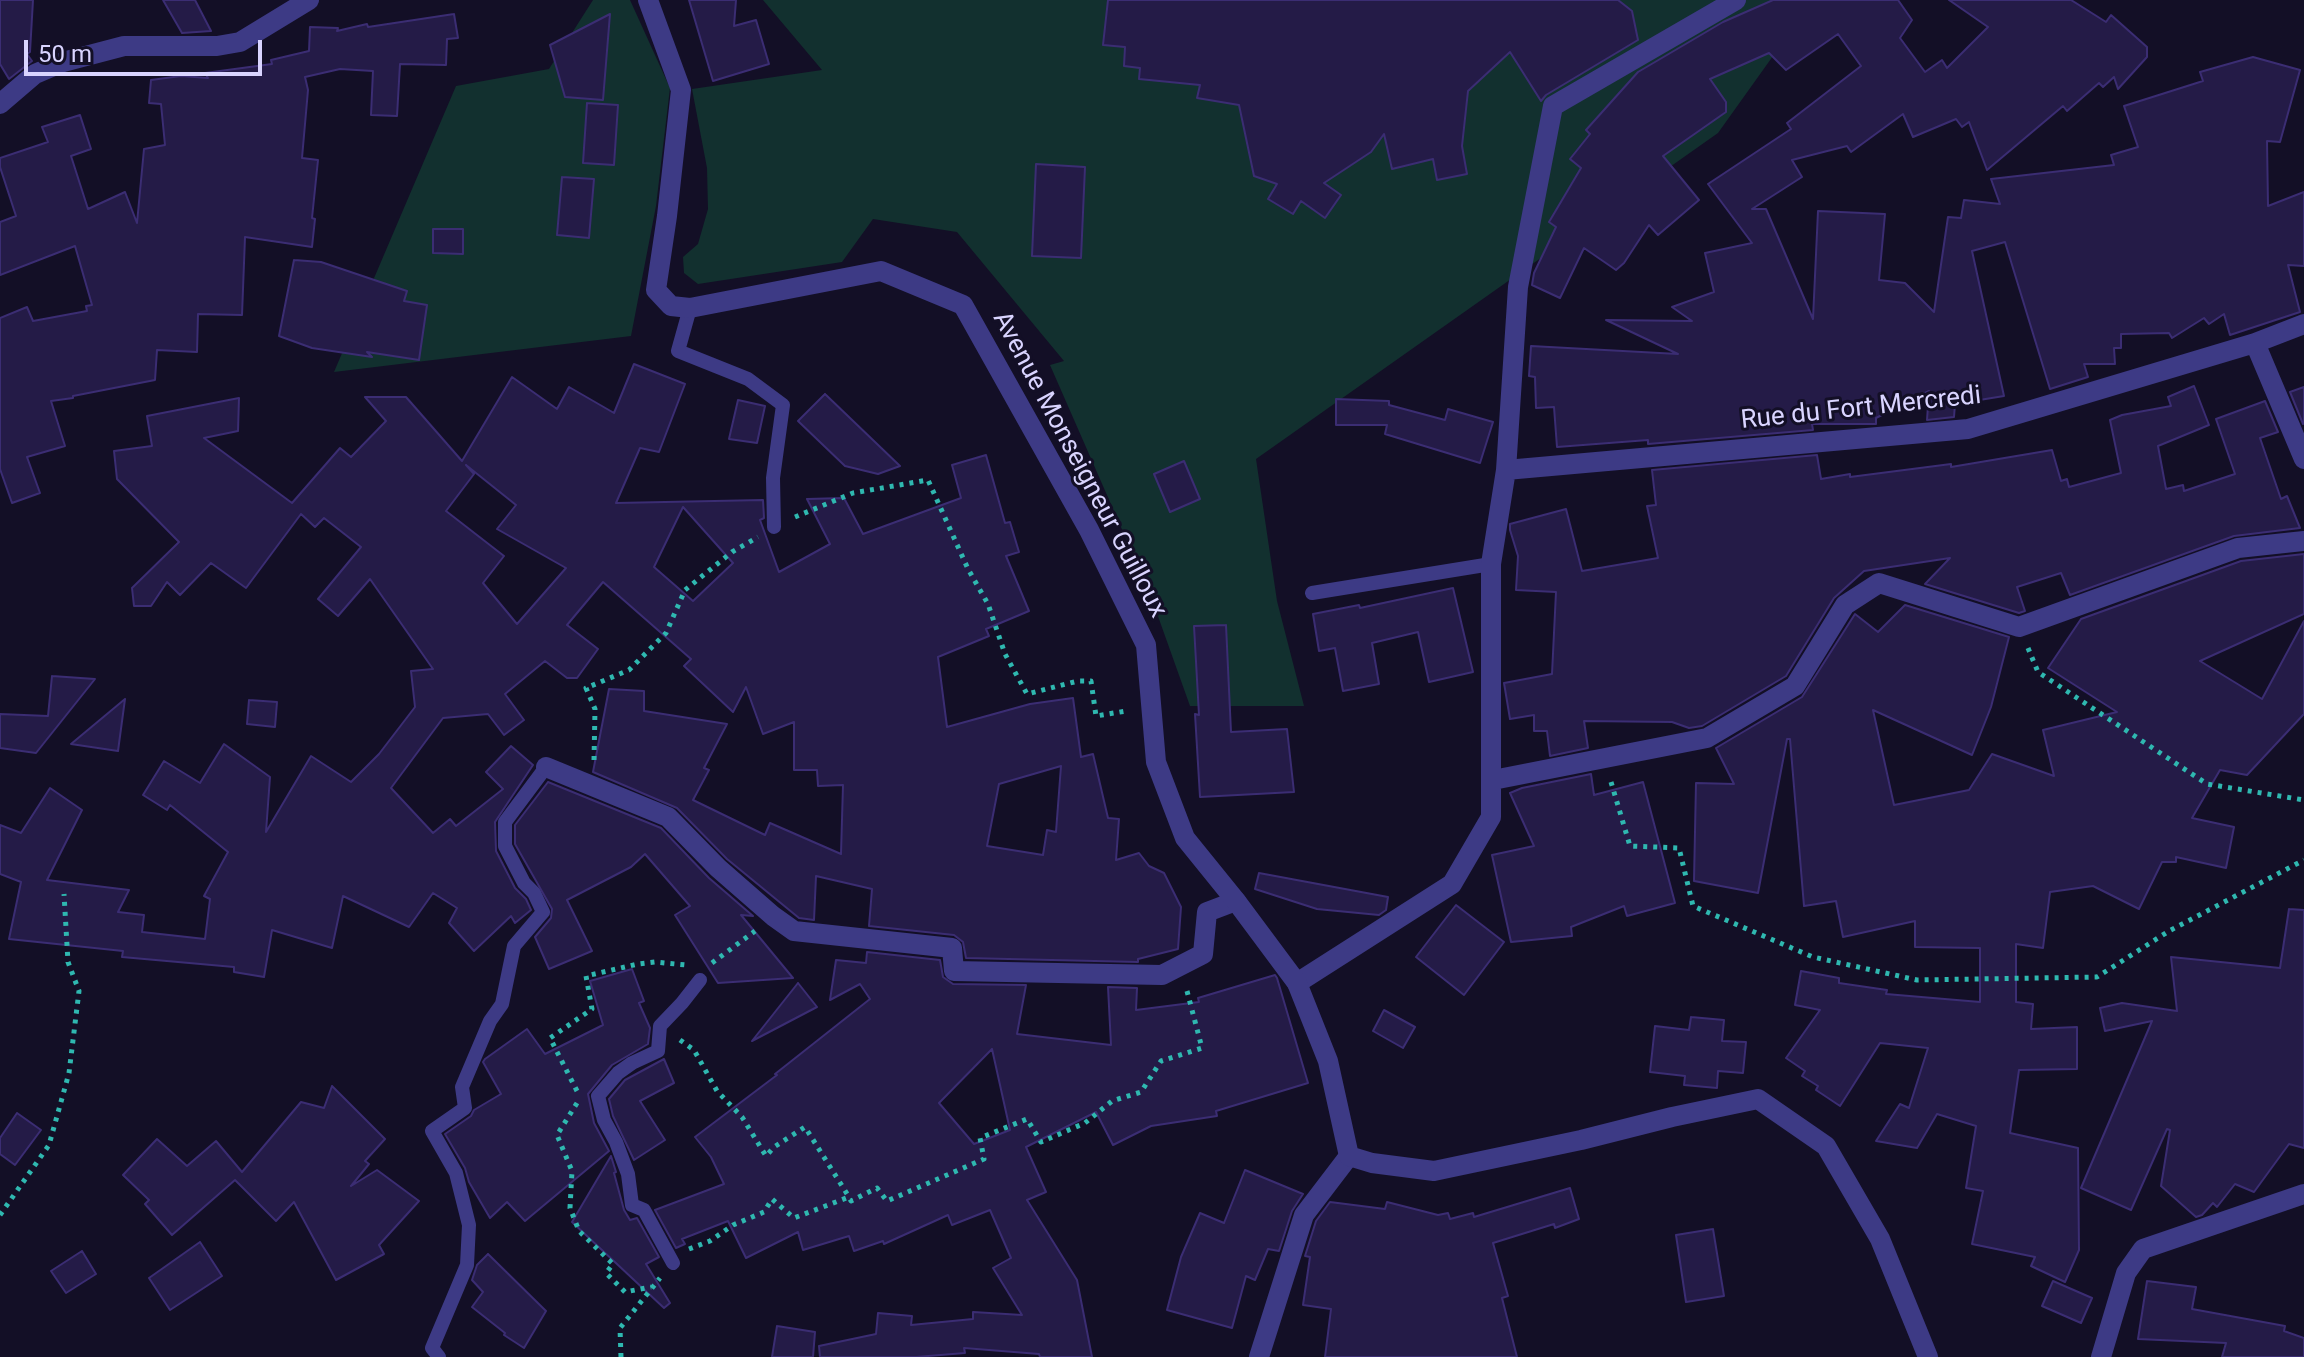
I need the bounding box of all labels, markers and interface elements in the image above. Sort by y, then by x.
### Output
scale bar [28,24,266,74]
text: 50 m [38,40,92,68]
street label: Avenue Monseigneur Guilloux [985,307,1173,623]
street label: Rue du Fort Mercredi [1739,381,1983,437]

